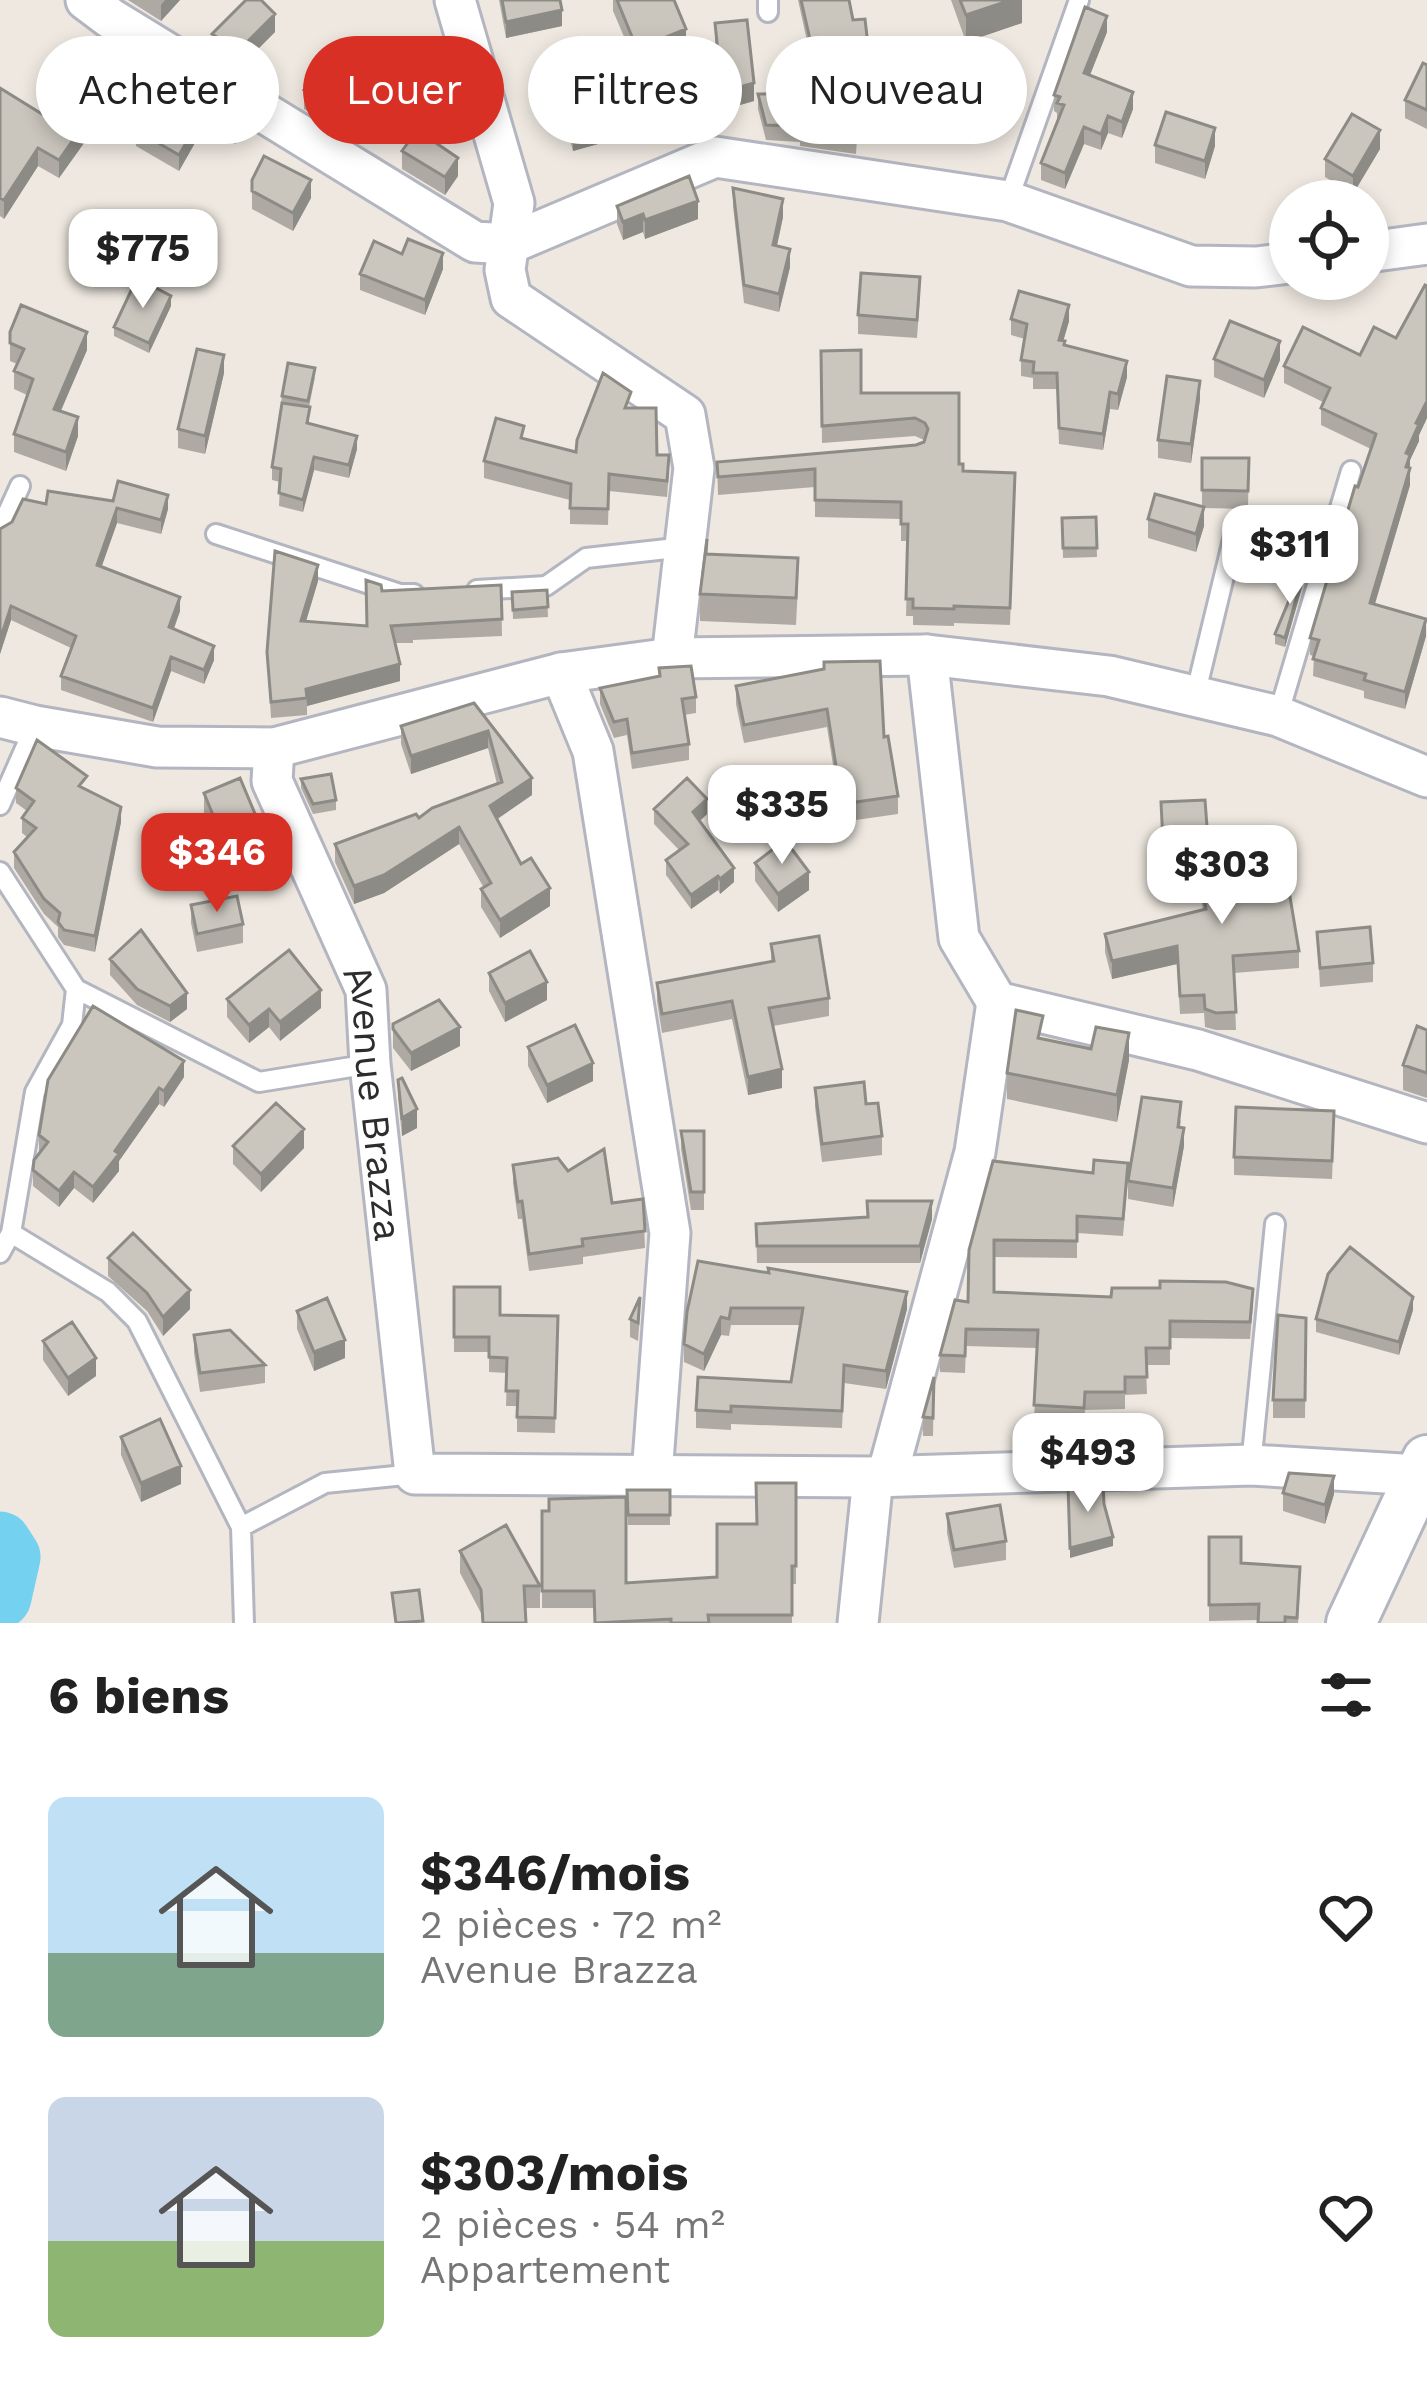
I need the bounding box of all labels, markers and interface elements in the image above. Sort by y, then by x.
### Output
chip: Acheter [36,36,279,144]
chip: Louer [303,36,504,144]
chip: Filtres [528,36,742,144]
chip: Nouveau [766,36,1027,144]
map controls [1269,180,1389,300]
button: locate [1269,180,1389,300]
pin: $775 [72,209,214,311]
text: $775 [96,225,190,270]
pin: $311 [1219,505,1361,607]
text: $311 [1249,521,1331,566]
pin: $335 [711,765,853,867]
text: $335 [735,781,829,826]
pin: $346 [146,813,288,915]
pin: $303 [1151,825,1293,927]
text: $346 [168,829,266,874]
text: $303 [1174,841,1270,886]
street label: Avenue Brazza [335,957,412,1243]
pin: $493 [1017,1413,1159,1515]
text: $493 [1039,1429,1137,1474]
icon: filters [1313,1662,1379,1728]
text: 6 biens [48,1666,229,1725]
text: $346/mois [420,1843,690,1902]
icon: home [144,1845,288,1989]
icon: heart [1313,1884,1379,1950]
text: 2 pièces · 72 m² [420,1902,721,1947]
text: Avenue Brazza [420,1947,698,1992]
text: $303/mois [420,2143,688,2202]
icon: home [144,2145,288,2289]
icon: heart [1313,2184,1379,2250]
text: 2 pièces · 54 m² [420,2202,725,2247]
text: Appartement [420,2247,670,2292]

